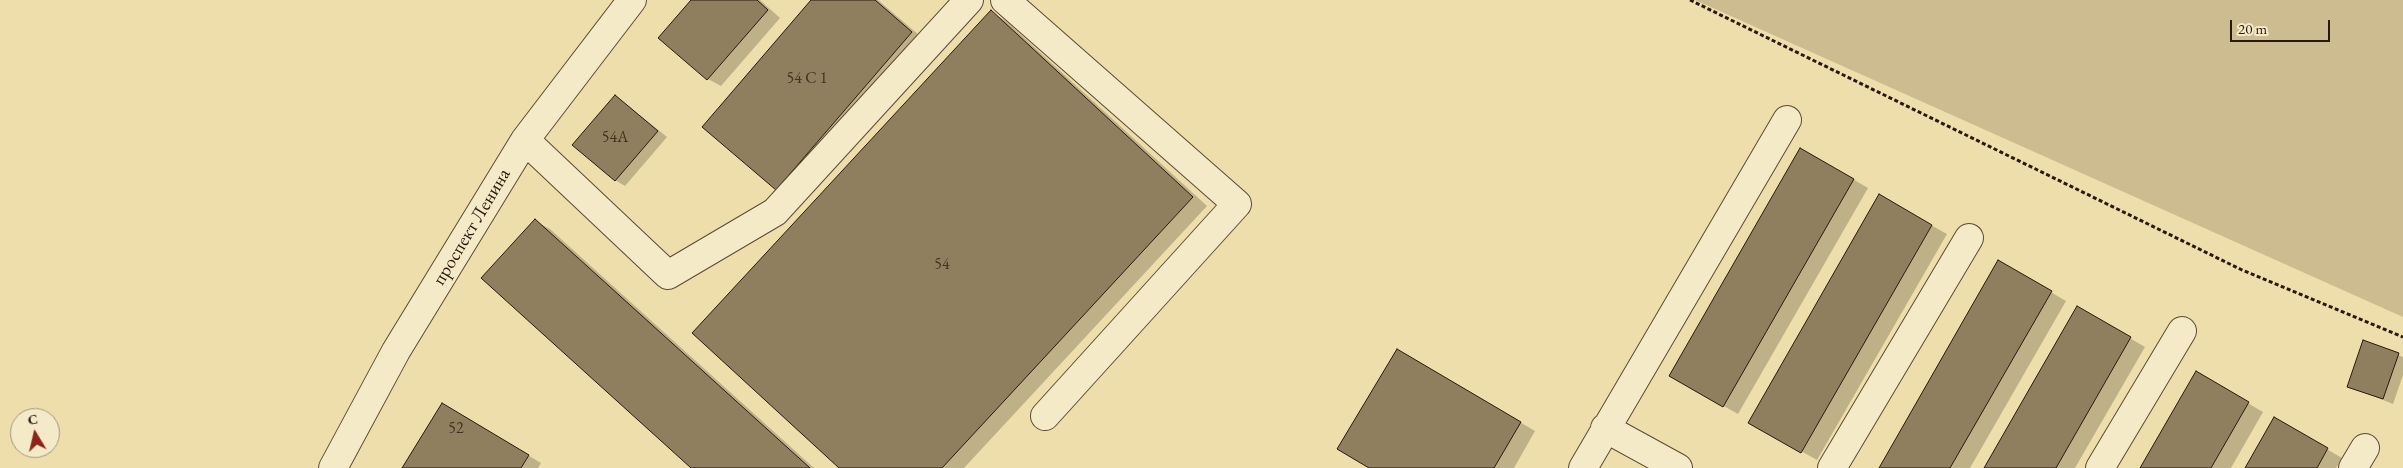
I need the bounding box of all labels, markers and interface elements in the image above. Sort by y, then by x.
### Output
scale bar [2233,10,2333,42]
text: 20 m [2238,19,2267,38]
house number: 54 С 1 [787,69,827,89]
house number: 54А [602,128,628,148]
street label: проспект Ленина [428,164,516,290]
house number: 54 [934,255,950,275]
north arrow [10,408,60,458]
text: С [26,410,39,429]
house number: 52 [448,419,464,439]

